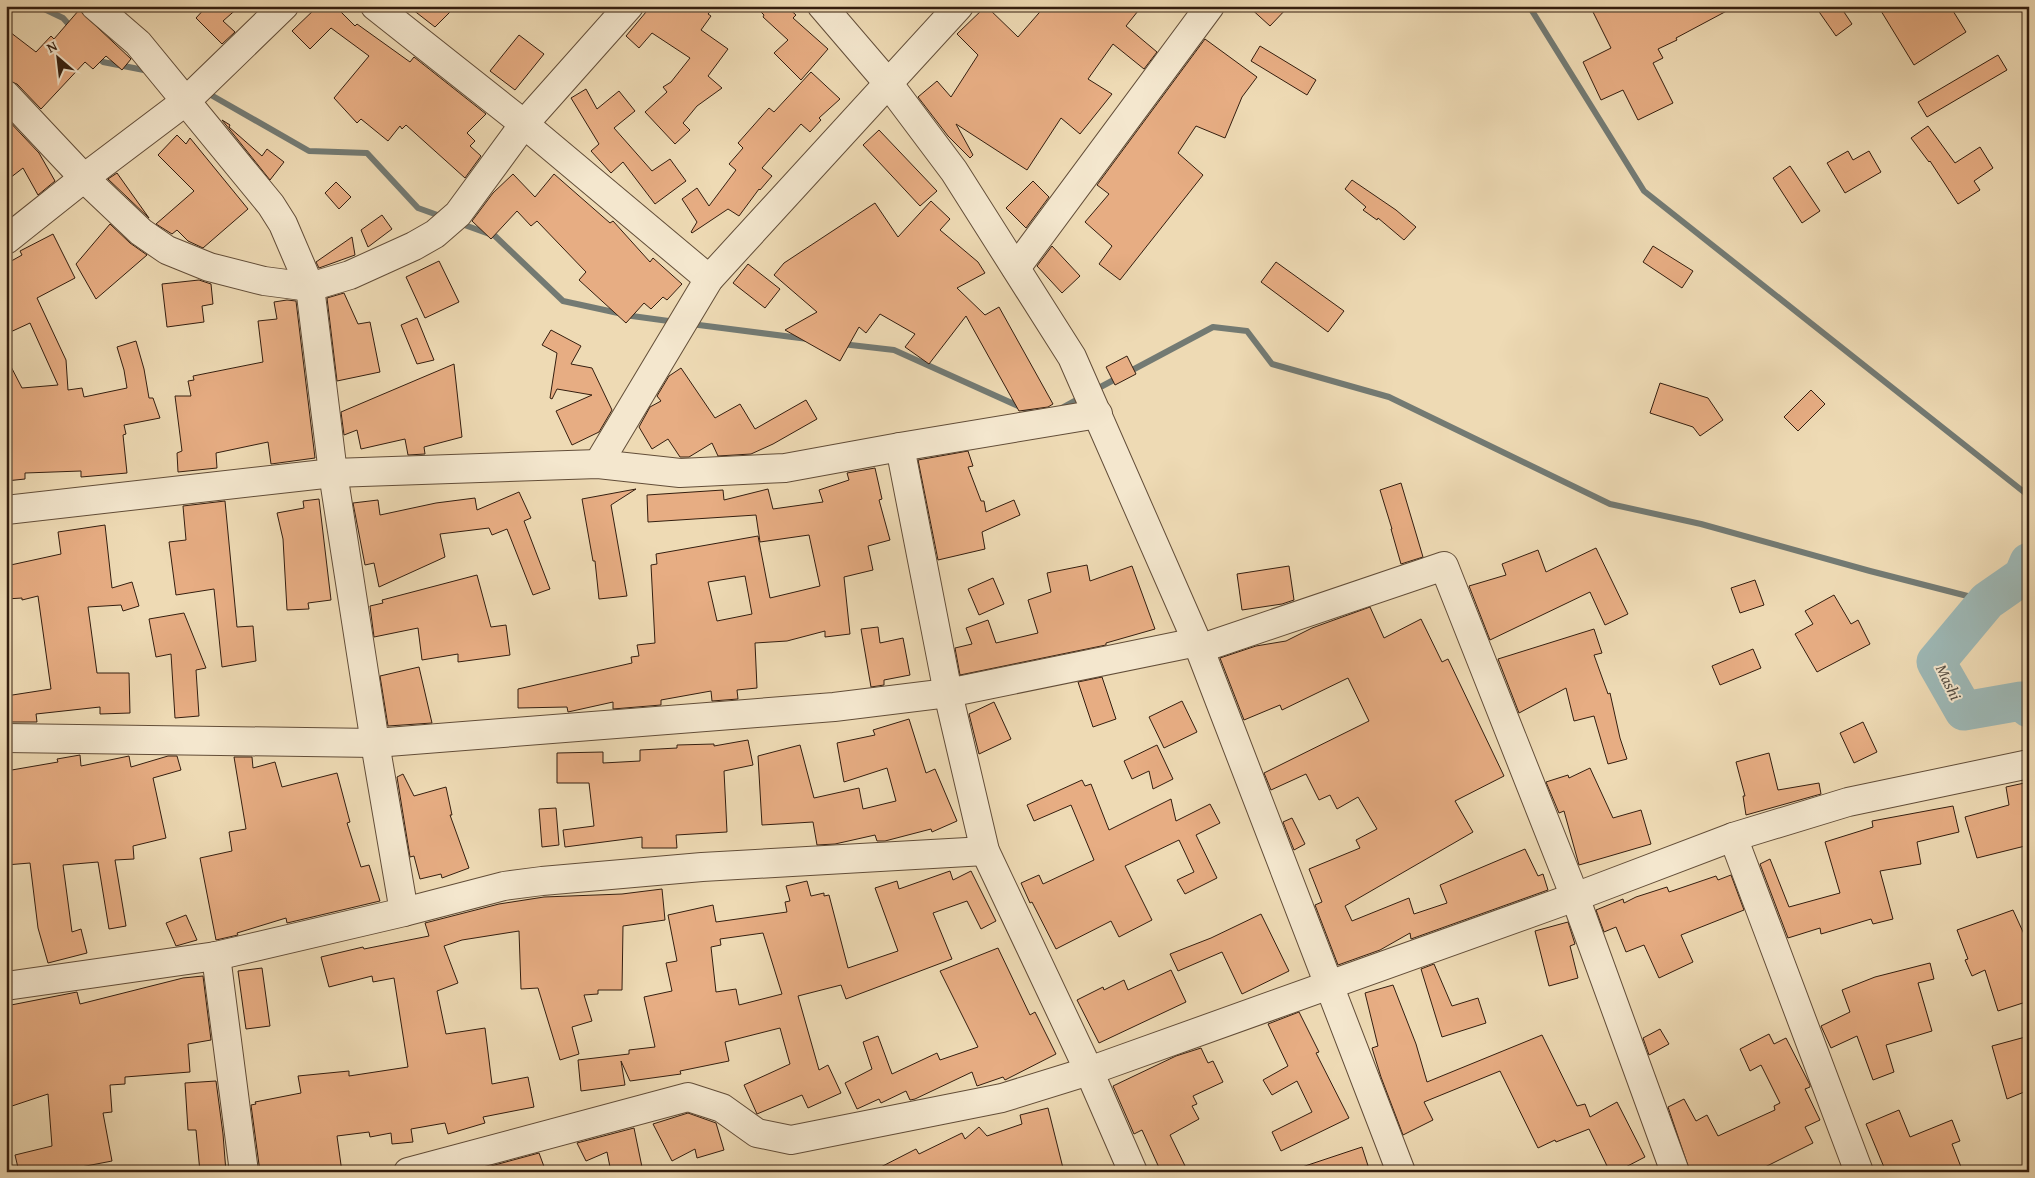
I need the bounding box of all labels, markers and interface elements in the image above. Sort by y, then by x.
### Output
north arrow [32,32,82,82]
text: N [43,35,61,58]
water label: Mashi [1930,660,1968,704]

